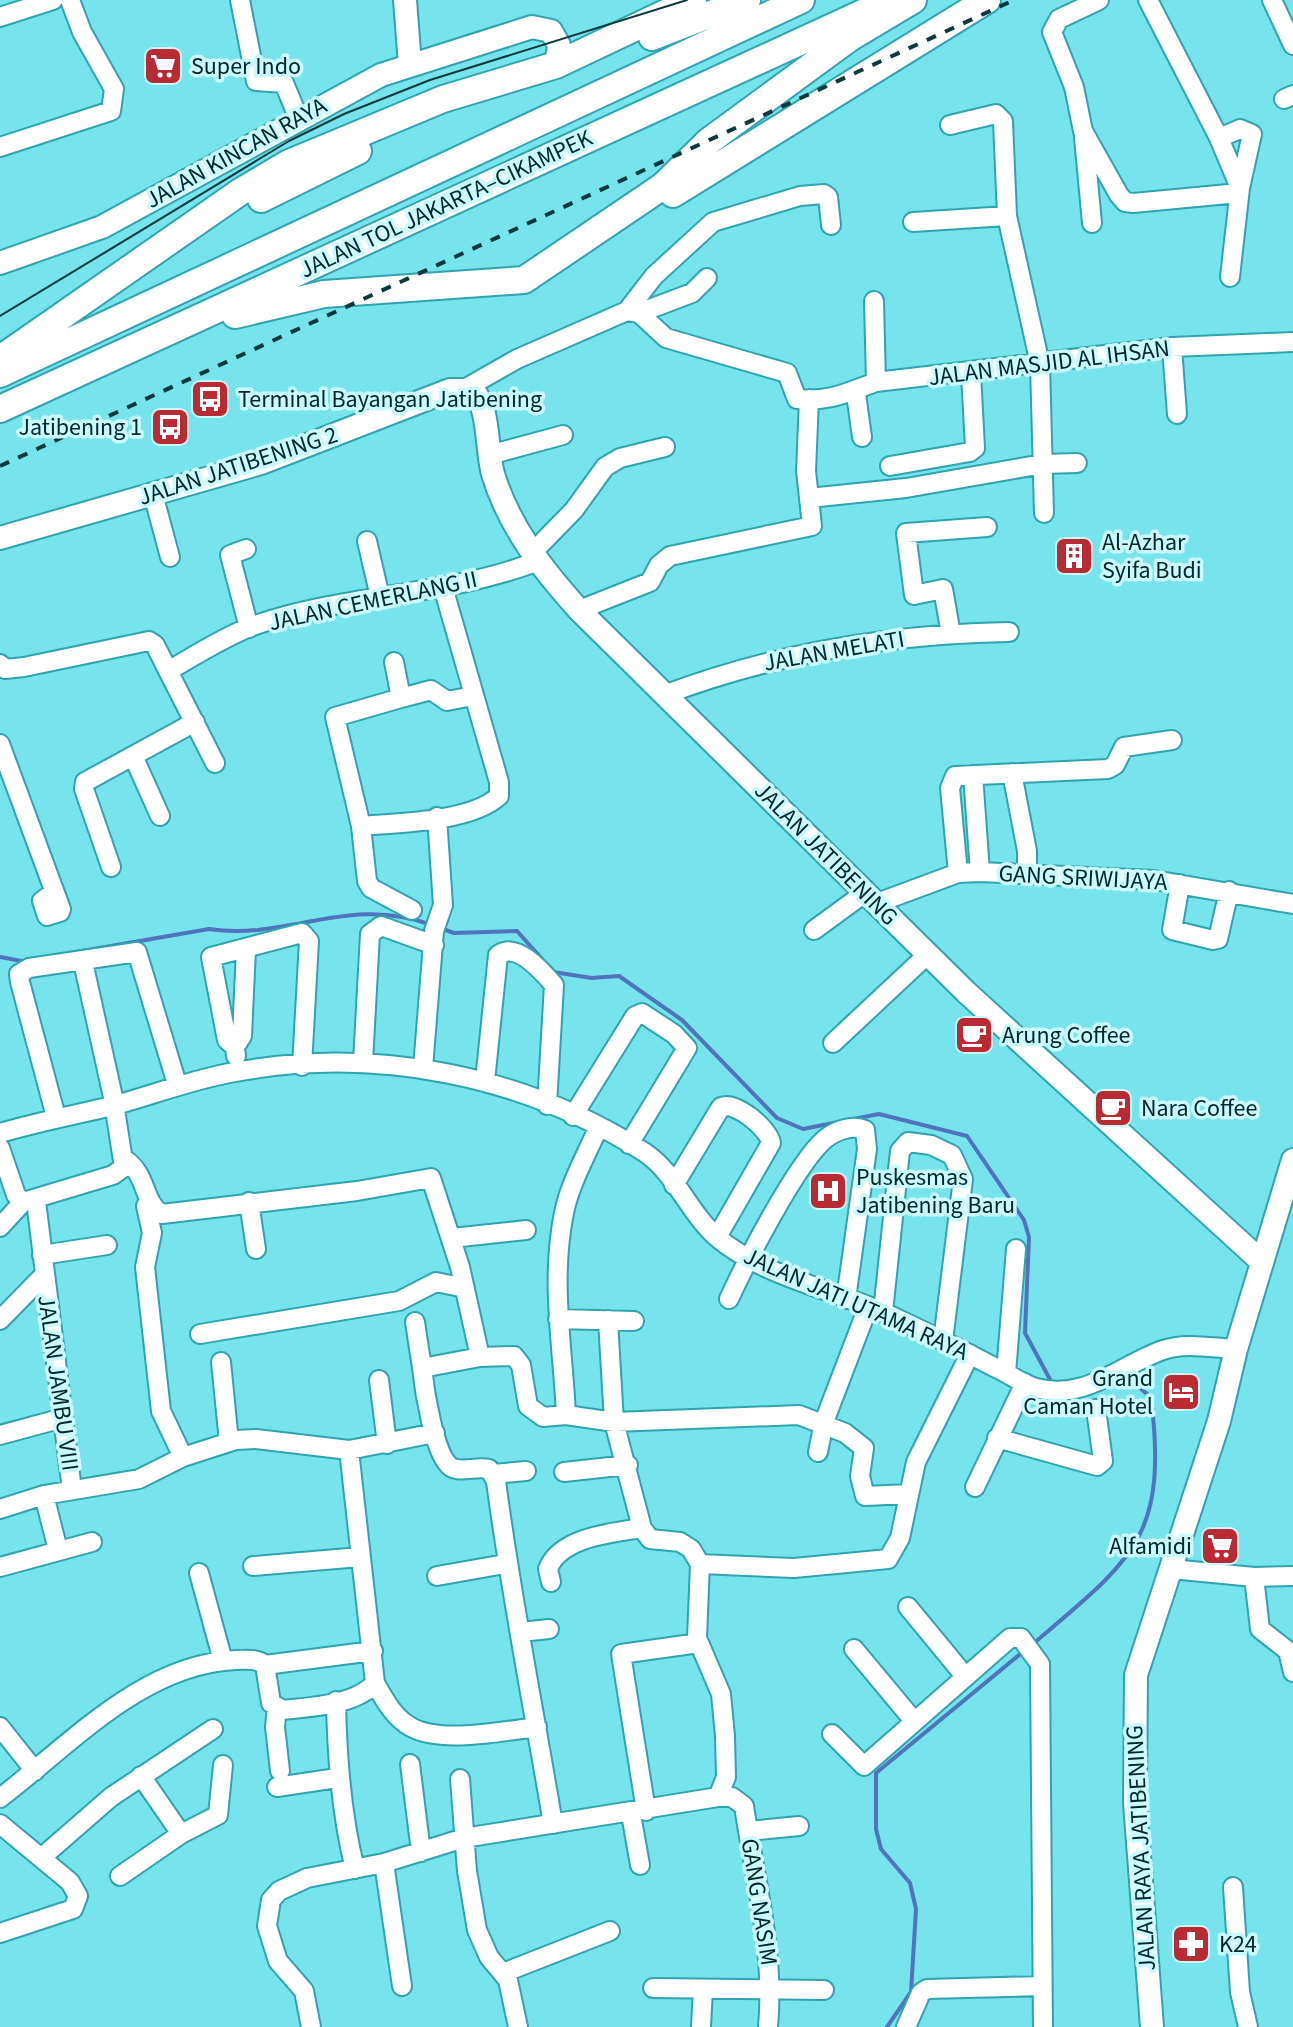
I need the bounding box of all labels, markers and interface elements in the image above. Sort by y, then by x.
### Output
supermarket icon: Super Indo [142,45,184,87]
place label: Super Indo [191,49,301,84]
street label: JALAN KINCAN RAYA [139,89,333,217]
street label: JALAN TOL JAKARTA–CIKAMPEK [294,121,598,287]
street label: JALAN MASJID AL IHSAN [926,331,1172,395]
bus stop icon: Terminal Bayangan Jatibening [189,378,231,420]
place label: Terminal Bayangan Jatibening [238,382,542,417]
bus stop icon: Jatibening 1 [149,406,191,448]
place label: Jatibening 1 [19,410,142,445]
street label: JALAN JATIBENING 2 [134,417,342,515]
place label: Al-Azhar Syifa Budi [1102,525,1202,588]
building icon: Al-Azhar Syifa Budi [1053,535,1095,577]
street label: JALAN CEMERLANG II [266,562,480,640]
street label: JALAN MELATI [761,621,907,681]
street label: JALAN JATIBENING [746,774,906,934]
street label: GANG SRIWIJAYA [998,856,1168,900]
cafe icon: Arung Coffee [953,1014,995,1056]
place label: Arung Coffee [1002,1018,1131,1053]
cafe icon: Nara Coffee [1092,1087,1134,1129]
place label: Nara Coffee [1141,1091,1257,1126]
place label: Puskesmas Jatibening Baru [856,1160,1015,1223]
hospital icon: Puskesmas Jatibening Baru [807,1170,849,1212]
street label: JALAN JATI UTAMA RAYA [738,1239,974,1369]
street label: JALAN JAMBU VIII [28,1293,88,1473]
place label: Grand Caman Hotel [1023,1361,1153,1424]
hotel icon: Grand Caman Hotel [1160,1371,1202,1413]
supermarket icon: Alfamidi [1199,1525,1241,1567]
place label: Alfamidi [1109,1529,1192,1564]
street label: JALAN RAYA JATIBENING [1117,1724,1165,1972]
street label: GANG NASIM [732,1836,786,1968]
pharmacy icon: K24 [1170,1923,1212,1965]
place label: K24 [1219,1927,1257,1962]

